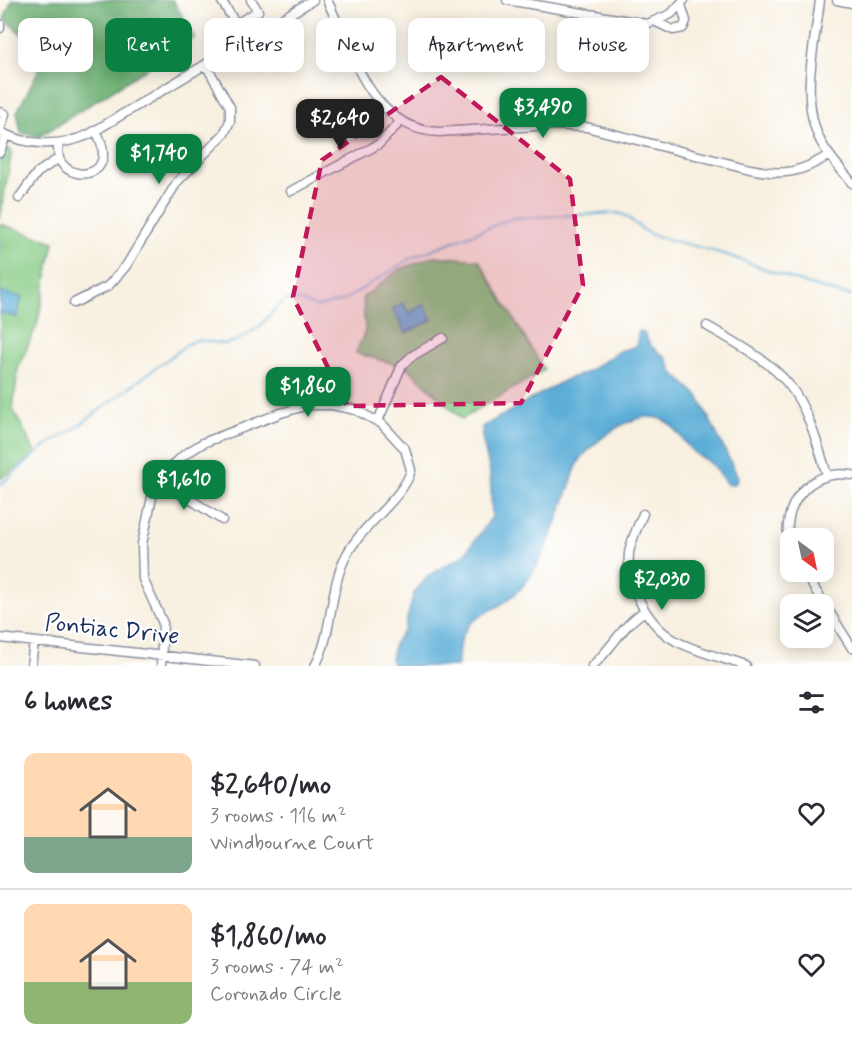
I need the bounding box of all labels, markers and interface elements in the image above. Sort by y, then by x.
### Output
chip: Buy [18,18,93,72]
chip: Rent [105,18,192,72]
chip: Filters [204,18,304,72]
chip: New [316,18,396,72]
chip: Apartment [408,18,545,72]
chip: House [557,18,649,72]
pin: $3,490 [494,88,592,139]
text: $3,490 [514,94,572,121]
pin: $2,640 [291,99,389,150]
text: $2,640 [310,105,370,132]
pin: $1,740 [110,134,208,185]
text: $1,740 [130,140,188,167]
pin: $1,860 [259,367,357,418]
text: $1,860 [280,373,336,400]
pin: $1,610 [135,460,233,511]
text: $1,610 [156,466,212,493]
north arrow [780,528,834,582]
map controls [780,528,834,648]
pin: $2,030 [613,560,711,611]
text: $2,030 [634,566,690,593]
button: layers [780,594,834,648]
street label: Pontiac Drive [43,608,181,652]
text: 6 homes [24,685,112,719]
icon: filters [795,686,828,719]
text: $2,640/mo [210,769,331,803]
icon: home [72,777,144,849]
icon: heart [795,797,828,830]
text: 3 rooms · 116 m² [210,803,346,830]
text: Windbourne Court [210,830,374,857]
text: $1,860/mo [210,920,327,954]
icon: home [72,928,144,1000]
icon: heart [795,948,828,981]
text: 3 rooms · 74 m² [210,954,344,981]
text: Coronado Circle [210,981,342,1008]

